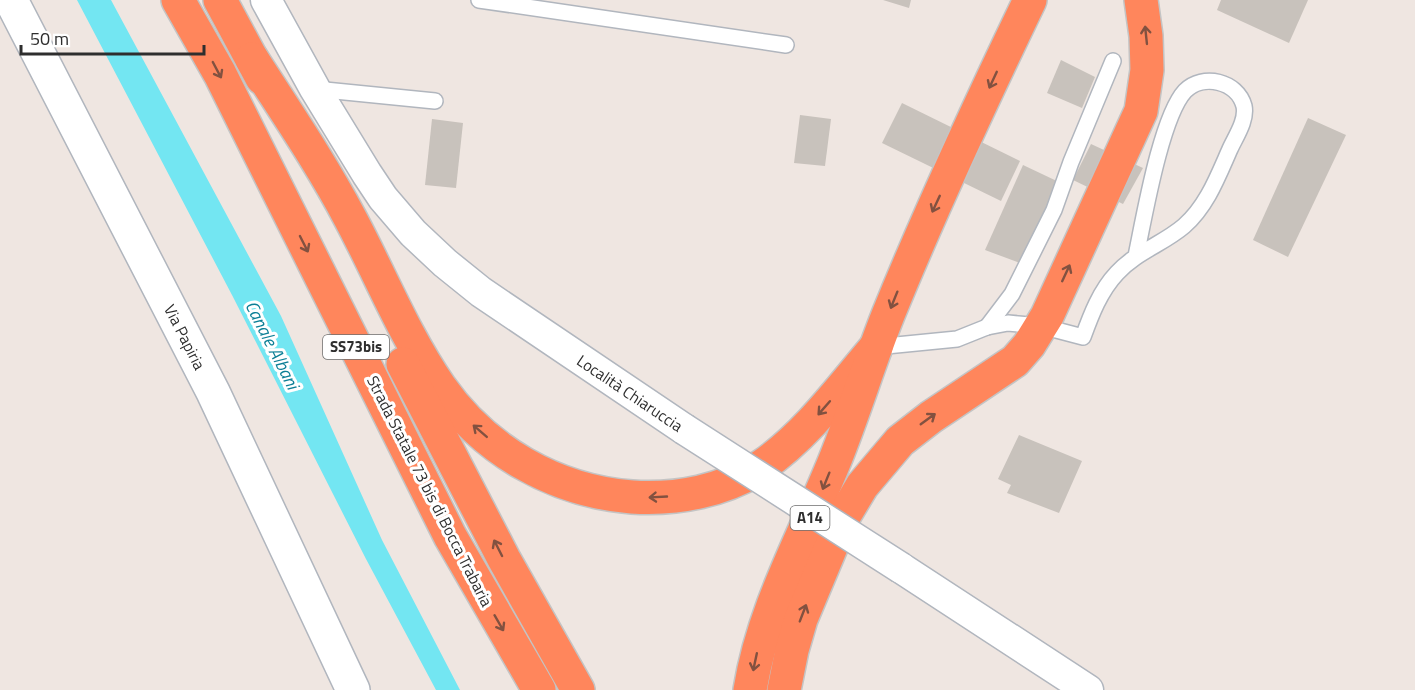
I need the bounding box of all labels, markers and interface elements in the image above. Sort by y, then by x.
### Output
scale bar [21,18,204,56]
text: 50 m [30,25,69,52]
one-way arrow [1140,25,1151,45]
one-way arrow [212,60,223,78]
one-way arrow [986,70,998,88]
one-way arrow [929,194,941,212]
one-way arrow [299,234,311,252]
one-way arrow [1061,265,1073,283]
one-way arrow [888,291,899,309]
water label: Canale Albani [239,296,307,396]
street label: Via Papiria [158,300,212,374]
road number: SS73bis [323,335,389,359]
street label: Località Chiaruccia [572,348,688,438]
street label: Strada Statale 73 bis di Bocca Trabaria [361,371,499,611]
one-way arrow [817,400,831,415]
one-way arrow [920,413,936,426]
one-way arrow [473,424,488,438]
one-way arrow [820,471,831,490]
one-way arrow [649,491,669,502]
road number: A14 [790,506,830,530]
one-way arrow [491,539,503,557]
one-way arrow [798,604,809,623]
one-way arrow [493,614,505,631]
one-way arrow [749,652,761,671]

